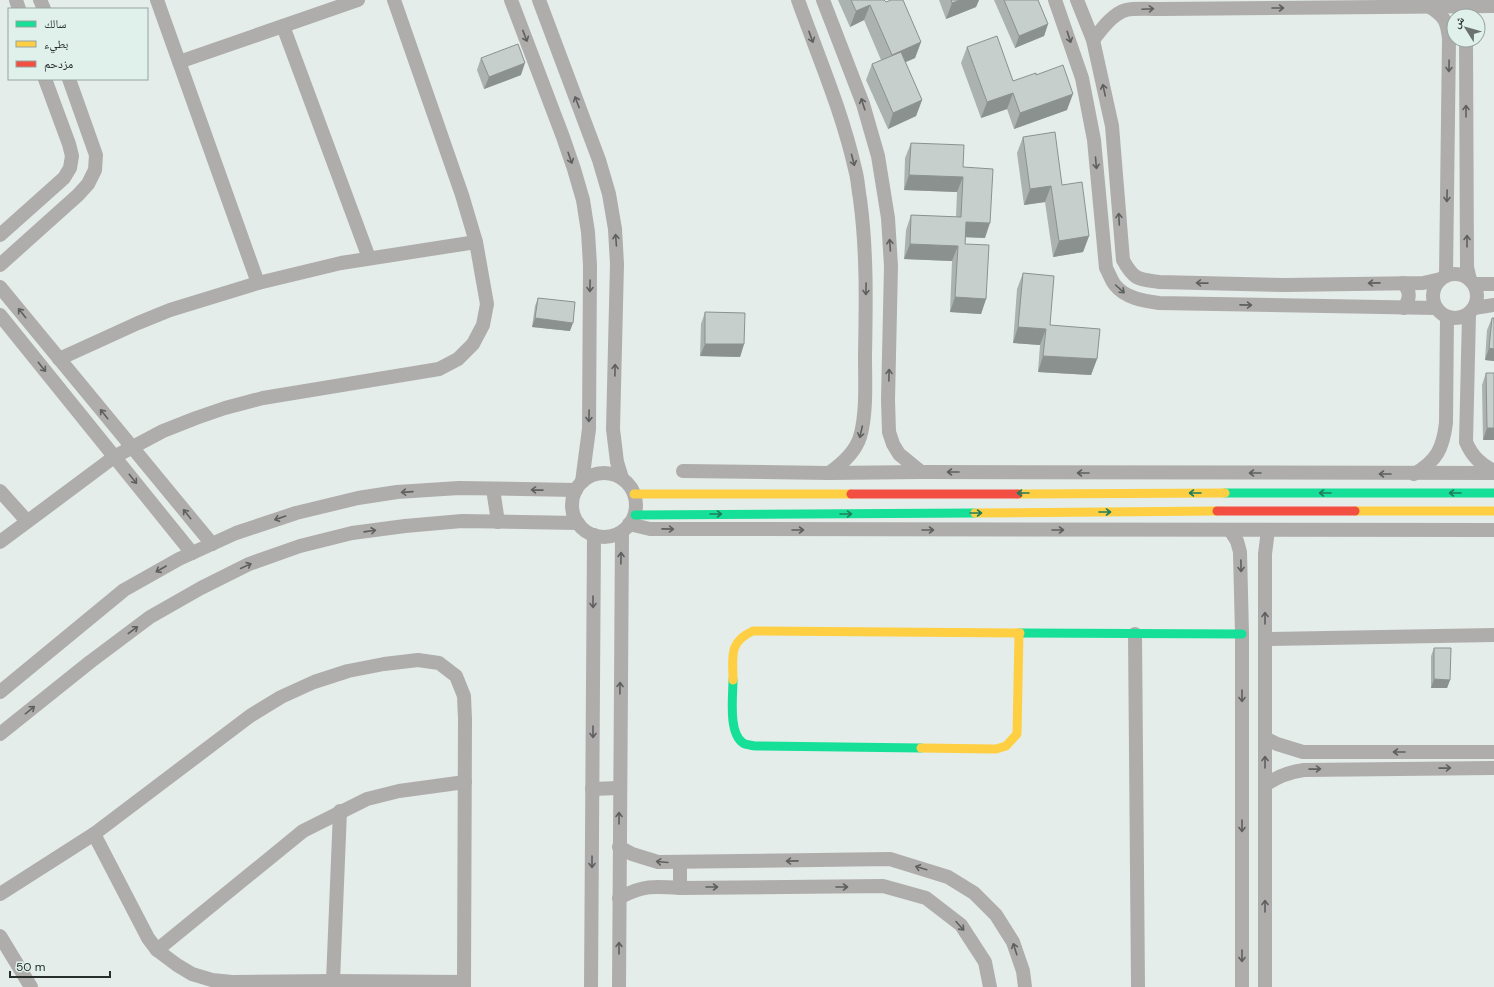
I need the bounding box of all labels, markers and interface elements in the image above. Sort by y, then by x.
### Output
one-way arrow [1271,4,1284,12]
one-way arrow [1141,5,1154,13]
legend [8,8,148,80]
north arrow [1446,8,1486,48]
text: ش [1449,13,1468,31]
text: سالك [44,16,66,32]
one-way arrow [521,30,529,42]
one-way arrow [808,30,816,42]
one-way arrow [1065,30,1073,42]
text: بطيء [44,36,68,54]
text: مزدحم [44,56,73,72]
one-way arrow [1445,59,1452,72]
one-way arrow [1100,84,1108,97]
one-way arrow [573,96,581,108]
one-way arrow [859,98,866,111]
one-way arrow [1462,105,1470,118]
one-way arrow [567,152,575,164]
one-way arrow [850,153,857,166]
one-way arrow [1093,156,1100,169]
one-way arrow [1443,189,1451,202]
one-way arrow [1116,213,1123,226]
one-way arrow [612,234,619,247]
one-way arrow [1463,235,1471,248]
one-way arrow [886,239,893,252]
one-way arrow [586,279,594,292]
one-way arrow [1196,279,1209,287]
one-way arrow [1368,280,1381,287]
one-way arrow [862,282,870,295]
one-way arrow [1114,284,1125,293]
one-way arrow [1239,301,1252,309]
one-way arrow [17,308,26,319]
one-way arrow [38,362,47,373]
one-way arrow [611,364,619,377]
one-way arrow [885,369,893,382]
one-way arrow [100,408,109,419]
one-way arrow [585,409,593,422]
one-way arrow [856,426,864,439]
one-way arrow [947,468,960,476]
one-way arrow [1077,469,1090,476]
one-way arrow [1249,469,1262,477]
one-way arrow [1379,470,1392,477]
one-way arrow [128,474,137,485]
one-way arrow [531,486,544,493]
one-way arrow [401,488,414,495]
one-way arrow [1017,489,1030,497]
one-way arrow [1189,489,1202,497]
one-way arrow [1319,489,1332,497]
one-way arrow [1449,489,1462,497]
one-way arrow [1098,508,1111,516]
one-way arrow [182,509,191,519]
one-way arrow [969,509,982,517]
one-way arrow [839,510,852,518]
one-way arrow [709,511,722,518]
one-way arrow [274,515,286,523]
one-way arrow [661,525,674,533]
one-way arrow [791,526,804,534]
one-way arrow [921,526,934,534]
one-way arrow [1051,526,1064,534]
one-way arrow [363,527,376,534]
one-way arrow [618,552,625,565]
one-way arrow [1237,559,1245,572]
one-way arrow [239,562,251,569]
one-way arrow [155,566,167,574]
one-way arrow [589,595,597,608]
one-way arrow [1261,612,1269,625]
one-way arrow [127,625,138,634]
one-way arrow [616,682,624,695]
one-way arrow [1238,689,1246,702]
one-way arrow [25,706,36,715]
one-way arrow [589,725,597,738]
one-way arrow [1393,748,1406,756]
one-way arrow [1261,756,1269,769]
one-way arrow [1438,764,1451,772]
one-way arrow [1308,766,1321,773]
one-way arrow [615,812,623,825]
one-way arrow [1238,819,1246,832]
one-way arrow [588,855,596,868]
one-way arrow [786,857,799,865]
one-way arrow [656,859,669,866]
one-way arrow [914,864,927,871]
one-way arrow [705,883,718,891]
one-way arrow [835,883,848,891]
one-way arrow [1261,900,1269,913]
one-way arrow [956,921,965,931]
one-way arrow [615,942,623,955]
one-way arrow [1011,944,1019,956]
one-way arrow [1238,949,1246,962]
scale bar [10,953,110,979]
text: 50 m [16,959,45,975]

